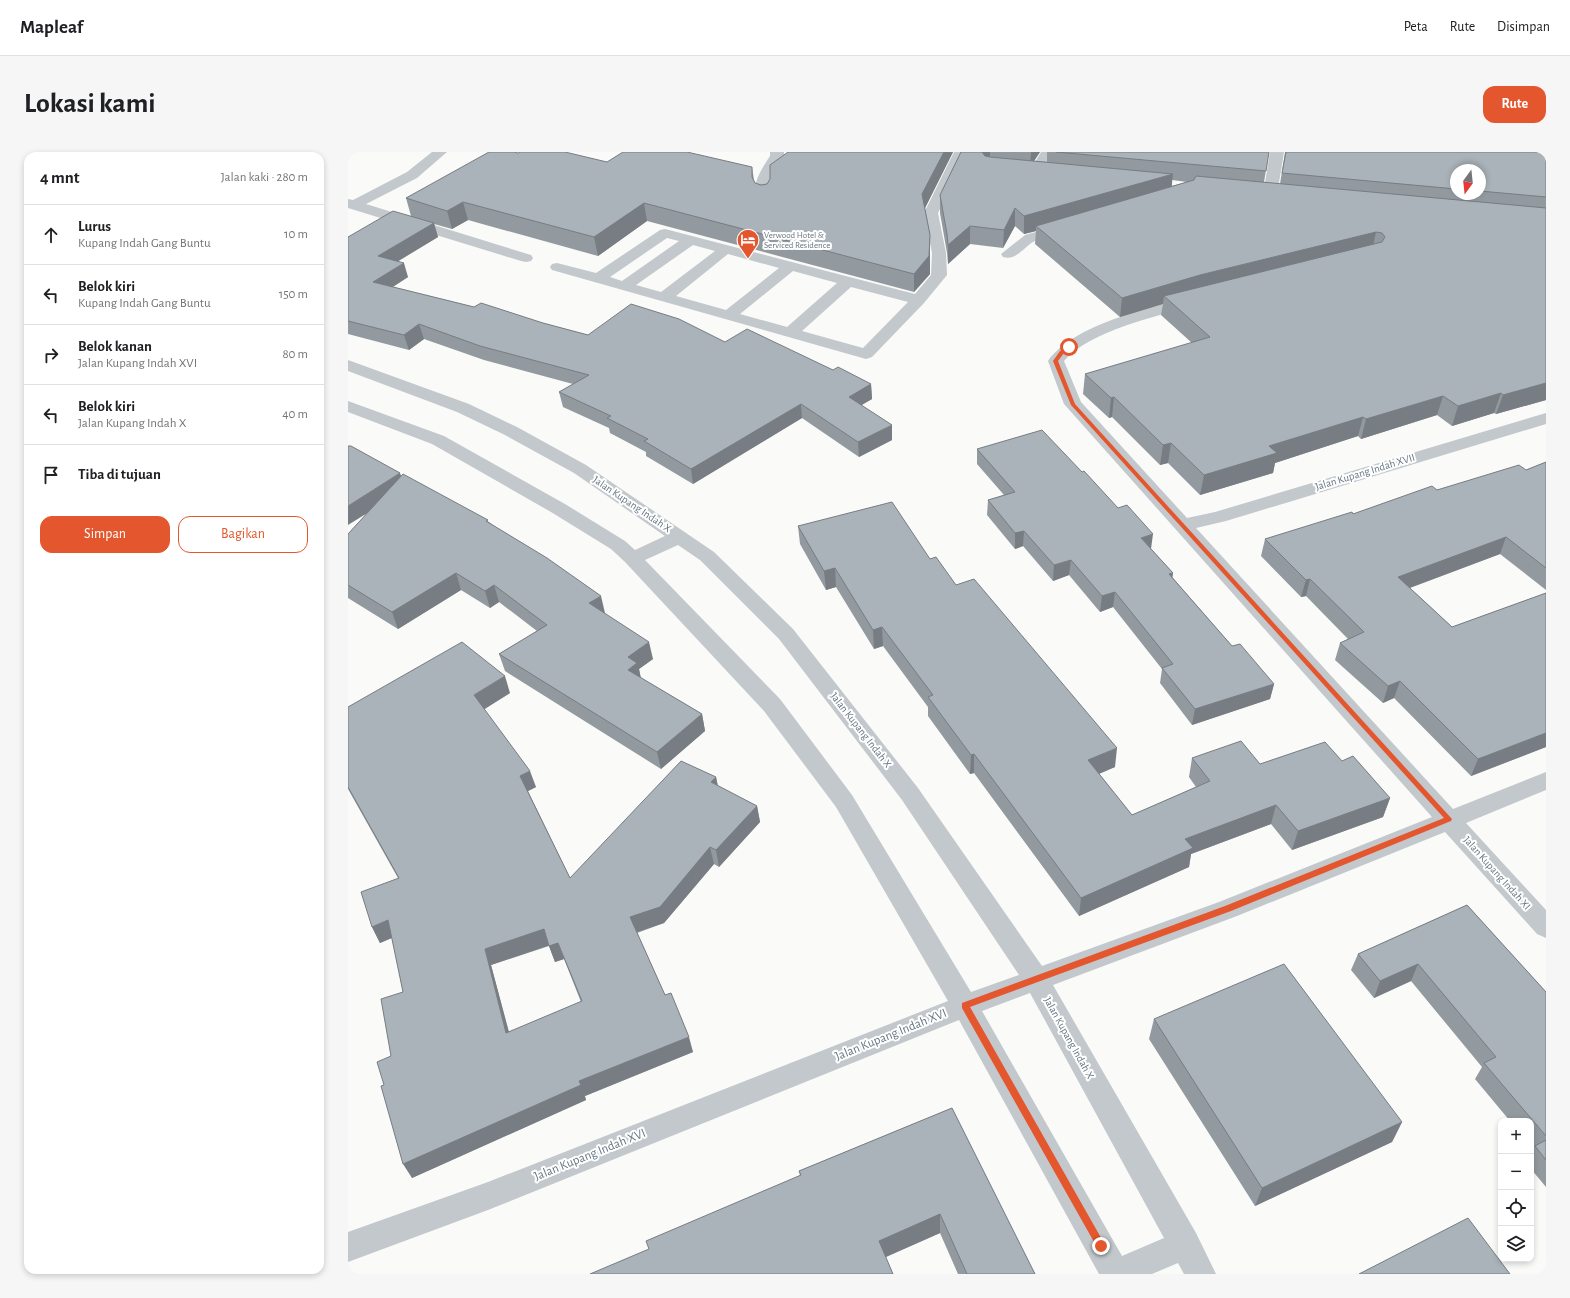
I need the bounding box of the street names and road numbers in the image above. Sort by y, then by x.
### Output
street label: Jalan Kupang Indah XVII [1314,452,1416,492]
street label: Jalan Kupang Indah X [591,474,673,534]
street label: Jalan Kupang Indah X [828,690,894,770]
street label: Jalan Kupang Indah XI [1461,834,1533,912]
street label: Jalan Kupang Indah X [1042,995,1096,1081]
street label: Jalan Kupang Indah XVI [833,1007,949,1063]
street label: Jalan Kupang Indah XVI [532,1127,648,1183]

